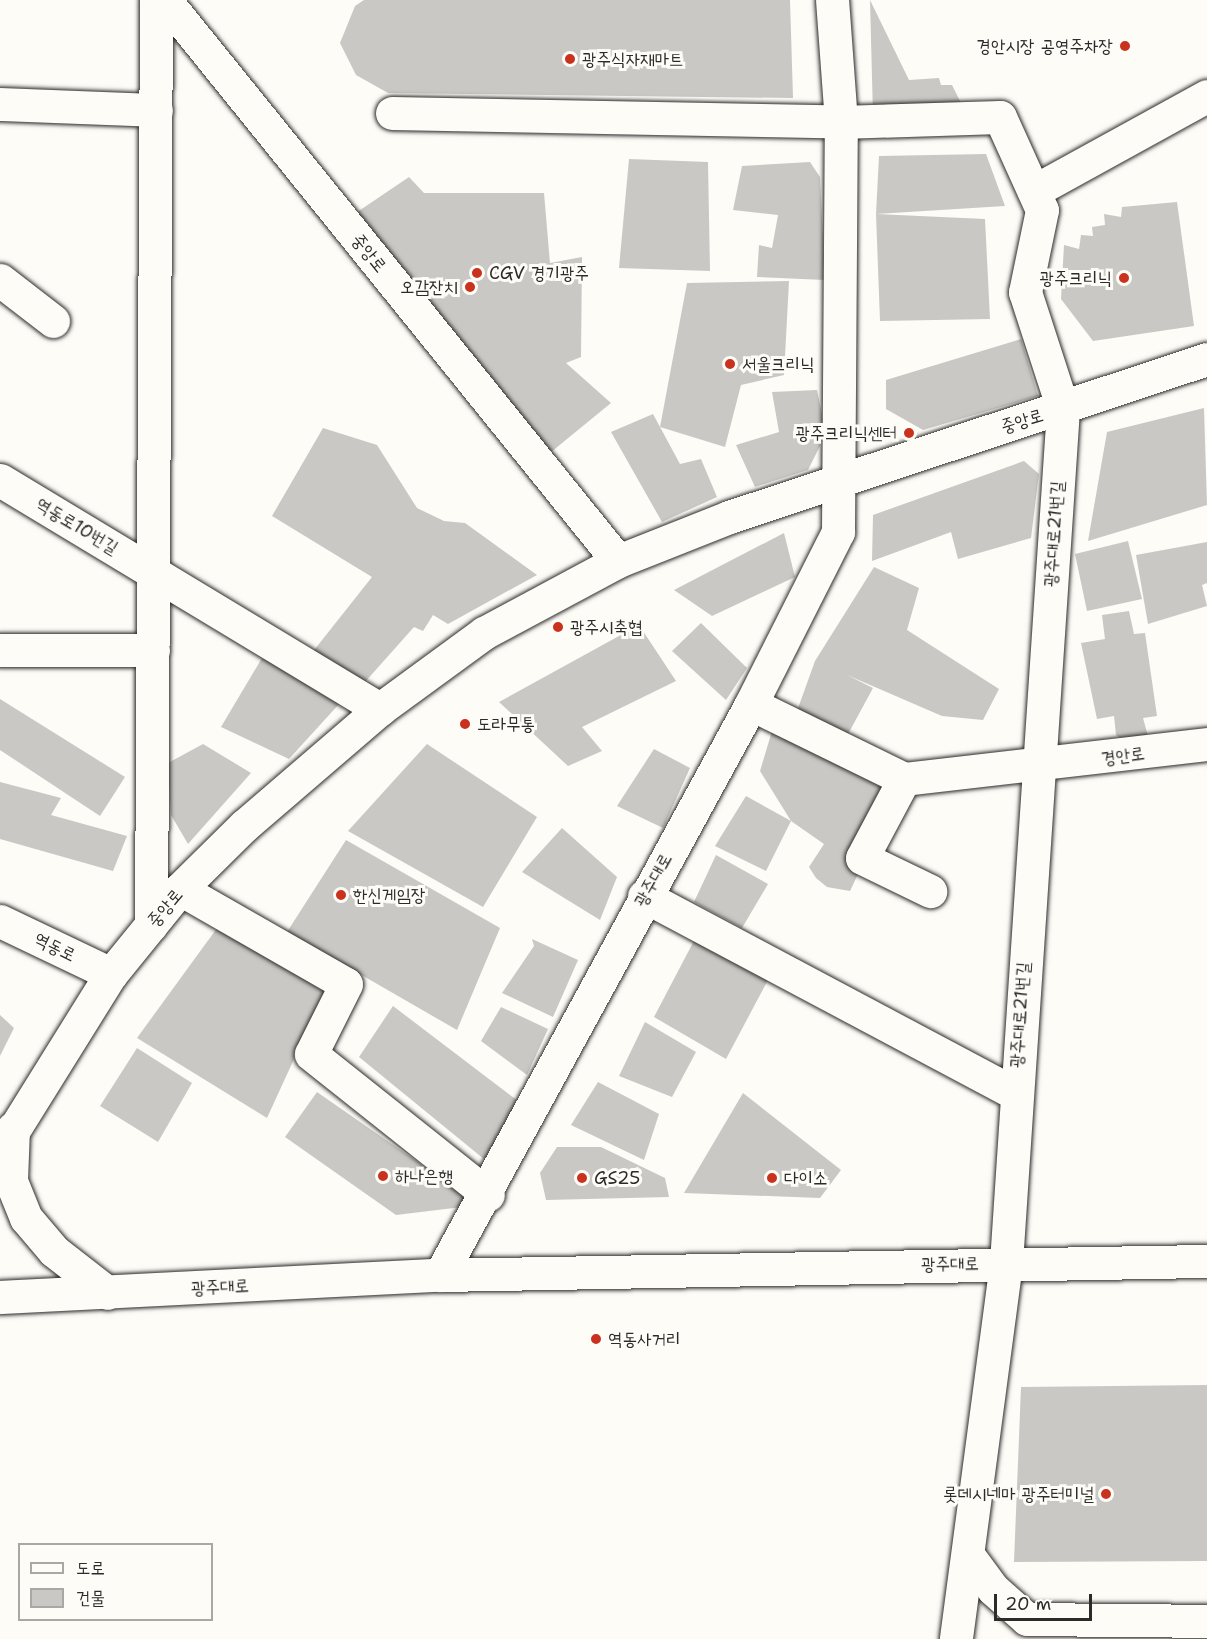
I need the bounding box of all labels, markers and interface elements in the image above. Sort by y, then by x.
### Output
place label: 경안시장 공영주차장 [977,35,1113,57]
marker: 경안시장 공영주차장 [1118,39,1132,53]
place label: 광주식자재마트 [582,48,683,70]
marker: 광주식자재마트 [563,52,577,66]
street label: 중앙로 [347,229,391,277]
place label: CGV 경기광주 [489,262,589,284]
marker: CGV 경기광주 [470,266,484,280]
place label: 광주크리닉 [1040,267,1112,289]
marker: 광주크리닉 [1117,271,1131,285]
place label: 오감잔치 [400,276,458,298]
marker: 오감잔치 [463,280,477,294]
place label: 서울크리닉 [742,353,814,375]
marker: 서울크리닉 [723,357,737,371]
street label: 중앙로 [998,404,1046,438]
place label: 광주크리닉센터 [796,422,897,444]
marker: 광주크리닉센터 [902,426,916,440]
street label: 광주대로21번길 [1040,480,1068,588]
street label: 역동로10번길 [32,493,122,559]
place label: 광주시축협 [570,616,642,638]
marker: 광주시축협 [551,620,565,634]
place label: 도라무통 [477,713,535,735]
marker: 도라무통 [458,717,472,731]
street label: 경안로 [1100,742,1146,770]
street label: 광주대로 [630,849,676,911]
street label: 중앙로 [143,884,187,932]
place label: 한신게임장 [353,884,425,906]
marker: 한신게임장 [334,888,348,902]
street label: 역동로 [31,928,79,966]
street label: 광주대로21번길 [1006,961,1034,1069]
place label: 하나은행 [395,1165,453,1187]
place label: GS25 [594,1167,640,1189]
place label: 다이소 [784,1167,827,1189]
marker: 하나은행 [376,1169,390,1183]
marker: GS25 [575,1171,589,1185]
marker: 다이소 [765,1171,779,1185]
street label: 광주대로 [921,1253,979,1275]
street label: 광주대로 [191,1275,249,1299]
place label: 역동사거리 [608,1328,680,1350]
marker: 역동사거리 [589,1332,603,1346]
place label: 롯데시네마 광주터미널 [943,1483,1094,1505]
marker: 롯데시네마 광주터미널 [1099,1487,1113,1501]
legend [18,1543,213,1621]
text: 도로 [76,1556,105,1580]
scale bar [997,1582,1094,1620]
text: 건물 [76,1586,105,1610]
text: 20 m [1005,1592,1051,1616]

